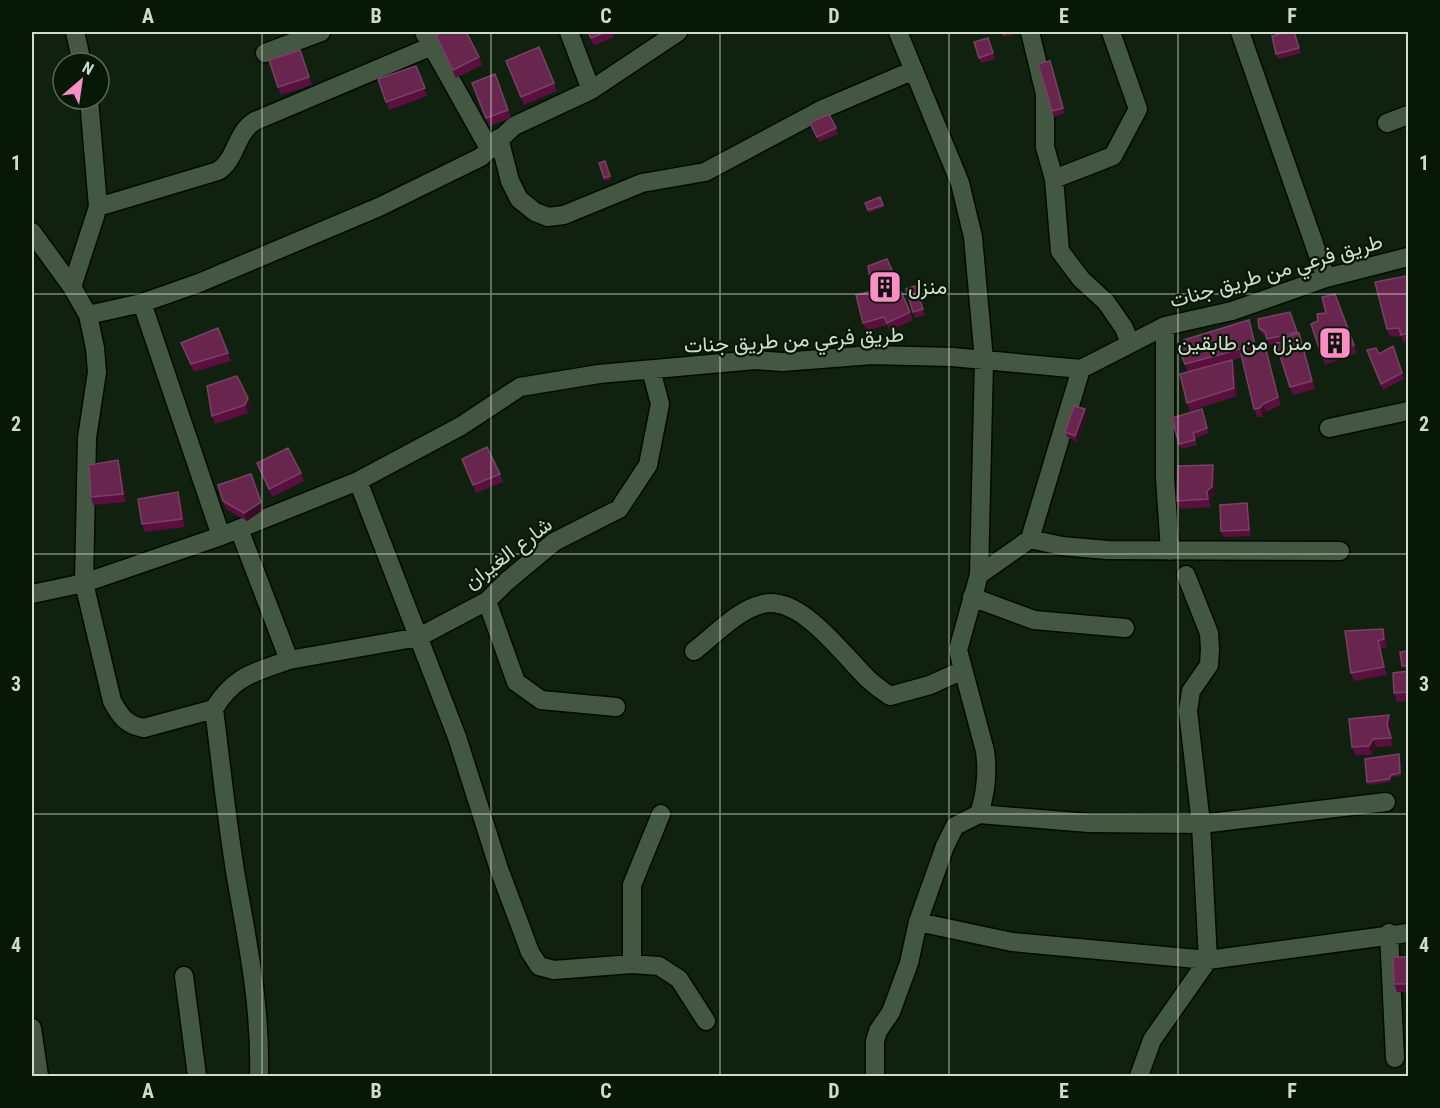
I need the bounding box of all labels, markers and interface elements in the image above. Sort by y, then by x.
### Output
text: A [142,4,154,28]
text: B [370,4,382,28]
text: C [600,4,612,28]
text: D [828,4,840,28]
text: E [1059,4,1069,28]
text: F [1287,4,1297,28]
north arrow [51,51,111,111]
text: N [79,58,97,79]
text: 1 [11,151,21,175]
text: 1 [1419,151,1429,175]
street label: طريق فرعي من طريق جنات [1167,229,1387,318]
building icon: منزل [867,269,903,305]
place label: منزل [908,275,947,300]
street label: طريق فرعي من طريق جنات [683,322,905,363]
building icon: منزل من طابقين [1317,325,1353,361]
place label: منزل من طابقين [1178,331,1312,356]
text: 2 [11,412,21,436]
text: 2 [1419,412,1429,436]
street label: شارع الغيران [459,512,558,596]
text: 3 [11,672,21,696]
text: 3 [1419,672,1429,696]
text: 4 [11,933,21,957]
text: 4 [1419,933,1429,957]
text: A [142,1079,154,1103]
text: B [370,1079,382,1103]
text: C [600,1079,612,1103]
text: D [828,1079,840,1103]
text: E [1059,1079,1069,1103]
text: F [1287,1079,1297,1103]

